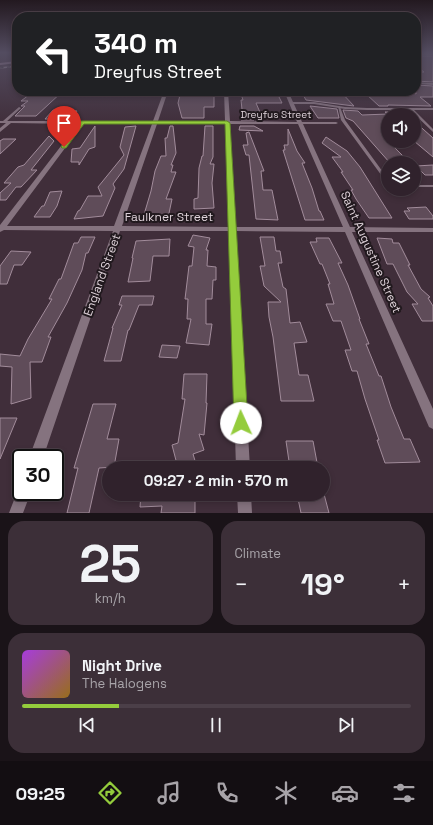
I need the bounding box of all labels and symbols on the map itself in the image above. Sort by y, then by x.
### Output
pin [47,106,81,147]
street label: Dreyfus Street [240,108,312,121]
street label: Saint Augustine Street [337,189,405,315]
street label: Faulkner Street [125,209,213,225]
street label: England Street [80,232,124,318]
position arrow [220,402,262,444]
speed limit sign: 30 [12,449,64,501]

